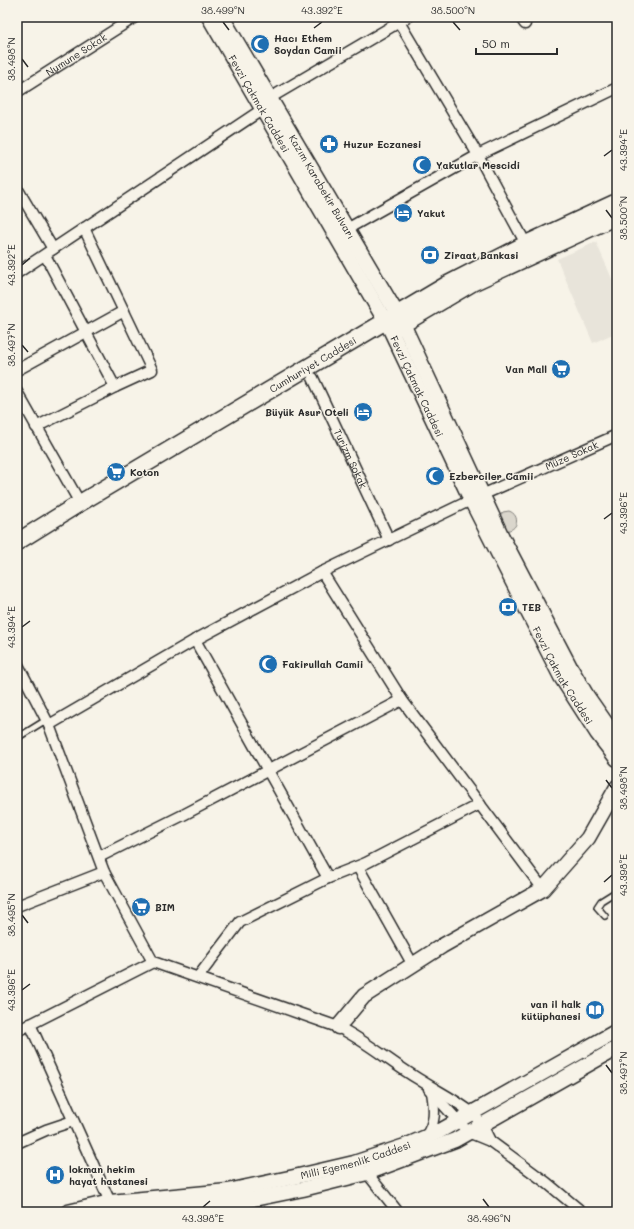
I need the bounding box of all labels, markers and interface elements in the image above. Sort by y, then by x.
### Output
text: 38.499°N [201,3,245,17]
text: 43.392°E [301,3,343,17]
text: 38.500°N [431,3,475,17]
street label: Numune Sokak [43,30,109,79]
scale bar [476,30,557,56]
place label: Hacı Ethem Soydan Camii [274,31,342,57]
mosque icon: Hacı Ethem Soydan Camii [249,33,271,55]
text: 50 m [482,35,510,51]
text: 38.498°N [4,37,18,81]
street label: Fevzi Çakmak Caddesi [225,52,293,155]
text: 43.394°E [616,129,630,171]
street label: Kazım Karabekir Bulvarı [286,132,358,241]
pharmacy icon: Huzur Eczanesi [318,133,340,155]
place label: Huzur Eczanesi [343,137,421,151]
mosque icon: Yakutlar Mescidi [411,154,433,176]
place label: Yakutlar Mescidi [436,158,520,172]
text: 38.500°N [616,196,630,240]
hotel icon: Yakut [392,202,414,224]
place label: Yakut [417,206,446,220]
text: 43.392°E [4,244,18,286]
bank icon: Ziraat Bankasi [419,244,441,266]
place label: Ziraat Bankasi [444,248,519,262]
text: 38.497°N [4,323,18,367]
street label: Cumhuriyet Caddesi [267,333,359,396]
street label: Fevzi Çakmak Caddesi [387,333,447,439]
supermarket icon: Van Mall [550,358,572,380]
place label: Van Mall [505,362,547,376]
hotel icon: Büyük Asur Oteli [352,401,374,423]
place label: Büyük Asur Oteli [265,405,349,419]
street label: Turizm Sokak [331,426,371,491]
street label: Müze Sokak [543,437,600,473]
supermarket icon: Koton [105,461,127,483]
place label: Koton [130,465,159,479]
mosque icon: Ezberciler Camii [424,465,446,487]
place label: Ezberciler Camii [449,469,534,483]
text: 43.396°E [616,492,630,534]
bank icon: TEB [497,596,519,618]
place label: TEB [522,600,541,614]
text: 43.394°E [4,606,18,648]
street label: Fevzi Çakmak Caddesi [529,624,597,727]
mosque icon: Fakirullah Camii [257,653,279,675]
place label: Fakirullah Camii [282,657,363,671]
text: 38.498°N [616,766,630,810]
text: 43.398°E [616,854,630,896]
text: 38.495°N [4,893,18,937]
supermarket icon: BIM [130,896,152,918]
place label: BIM [155,900,175,914]
text: 43.396°E [4,969,18,1011]
place label: van il halk kütüphanesi [521,997,581,1023]
library icon: van il halk kütüphanesi [584,999,606,1021]
text: 38.497°N [616,1051,630,1095]
street label: Milli Egemenlik Caddesi [299,1137,413,1182]
place label: lokman hekim hayat hastanesi [69,1162,148,1188]
hospital icon: lokman hekim hayat hastanesi [44,1164,66,1186]
text: 43.398°E [182,1211,224,1225]
text: 38.496°N [467,1211,511,1225]

